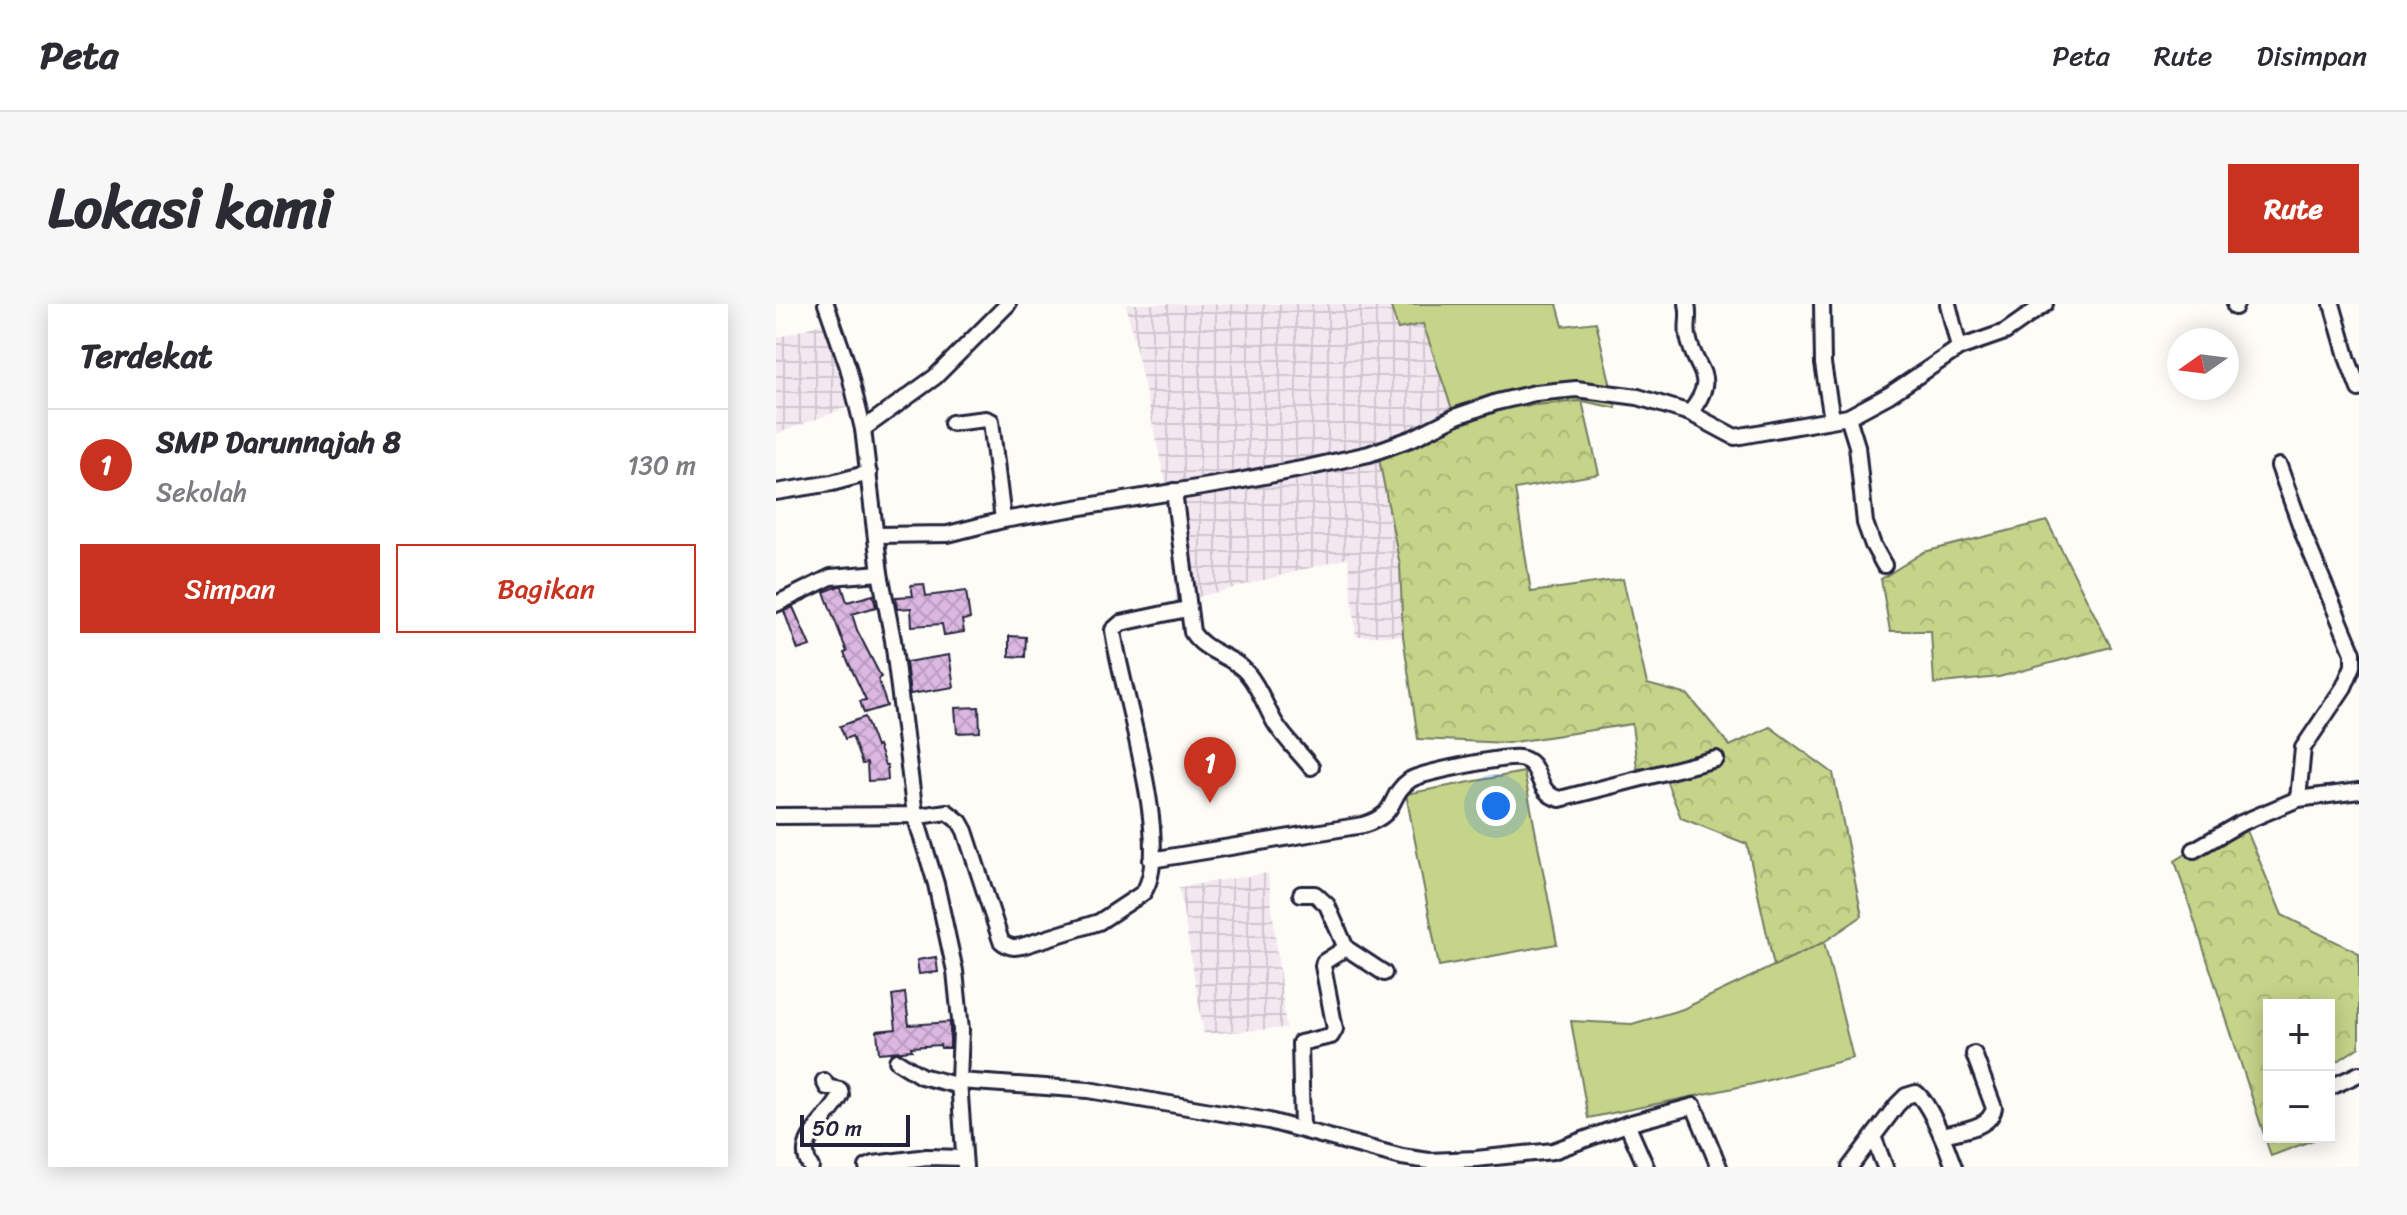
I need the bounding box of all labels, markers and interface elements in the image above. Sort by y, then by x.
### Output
text: Peta [40,22,118,89]
text: Peta [2052,31,2110,80]
text: Rute [2154,31,2212,80]
text: Disimpan [2256,31,2367,80]
text: Lokasi kami [48,159,332,258]
button: Rute [2228,164,2359,253]
text: Terdekat [80,326,213,386]
north arrow [2167,328,2239,400]
text: SMP Darunnajah 8 [156,415,401,469]
text: 1 [100,442,112,488]
text: 130 m [627,442,696,488]
text: Sekolah [156,469,247,515]
button: Simpan [80,544,380,633]
button: Bagikan [396,544,696,633]
pin: 1 [1184,737,1236,803]
your location [1476,786,1516,826]
map controls [2263,999,2335,1143]
button: + [2263,999,2335,1071]
button: − [2263,1071,2335,1143]
text: 50 m [812,1109,862,1148]
scale bar [800,1111,910,1147]

